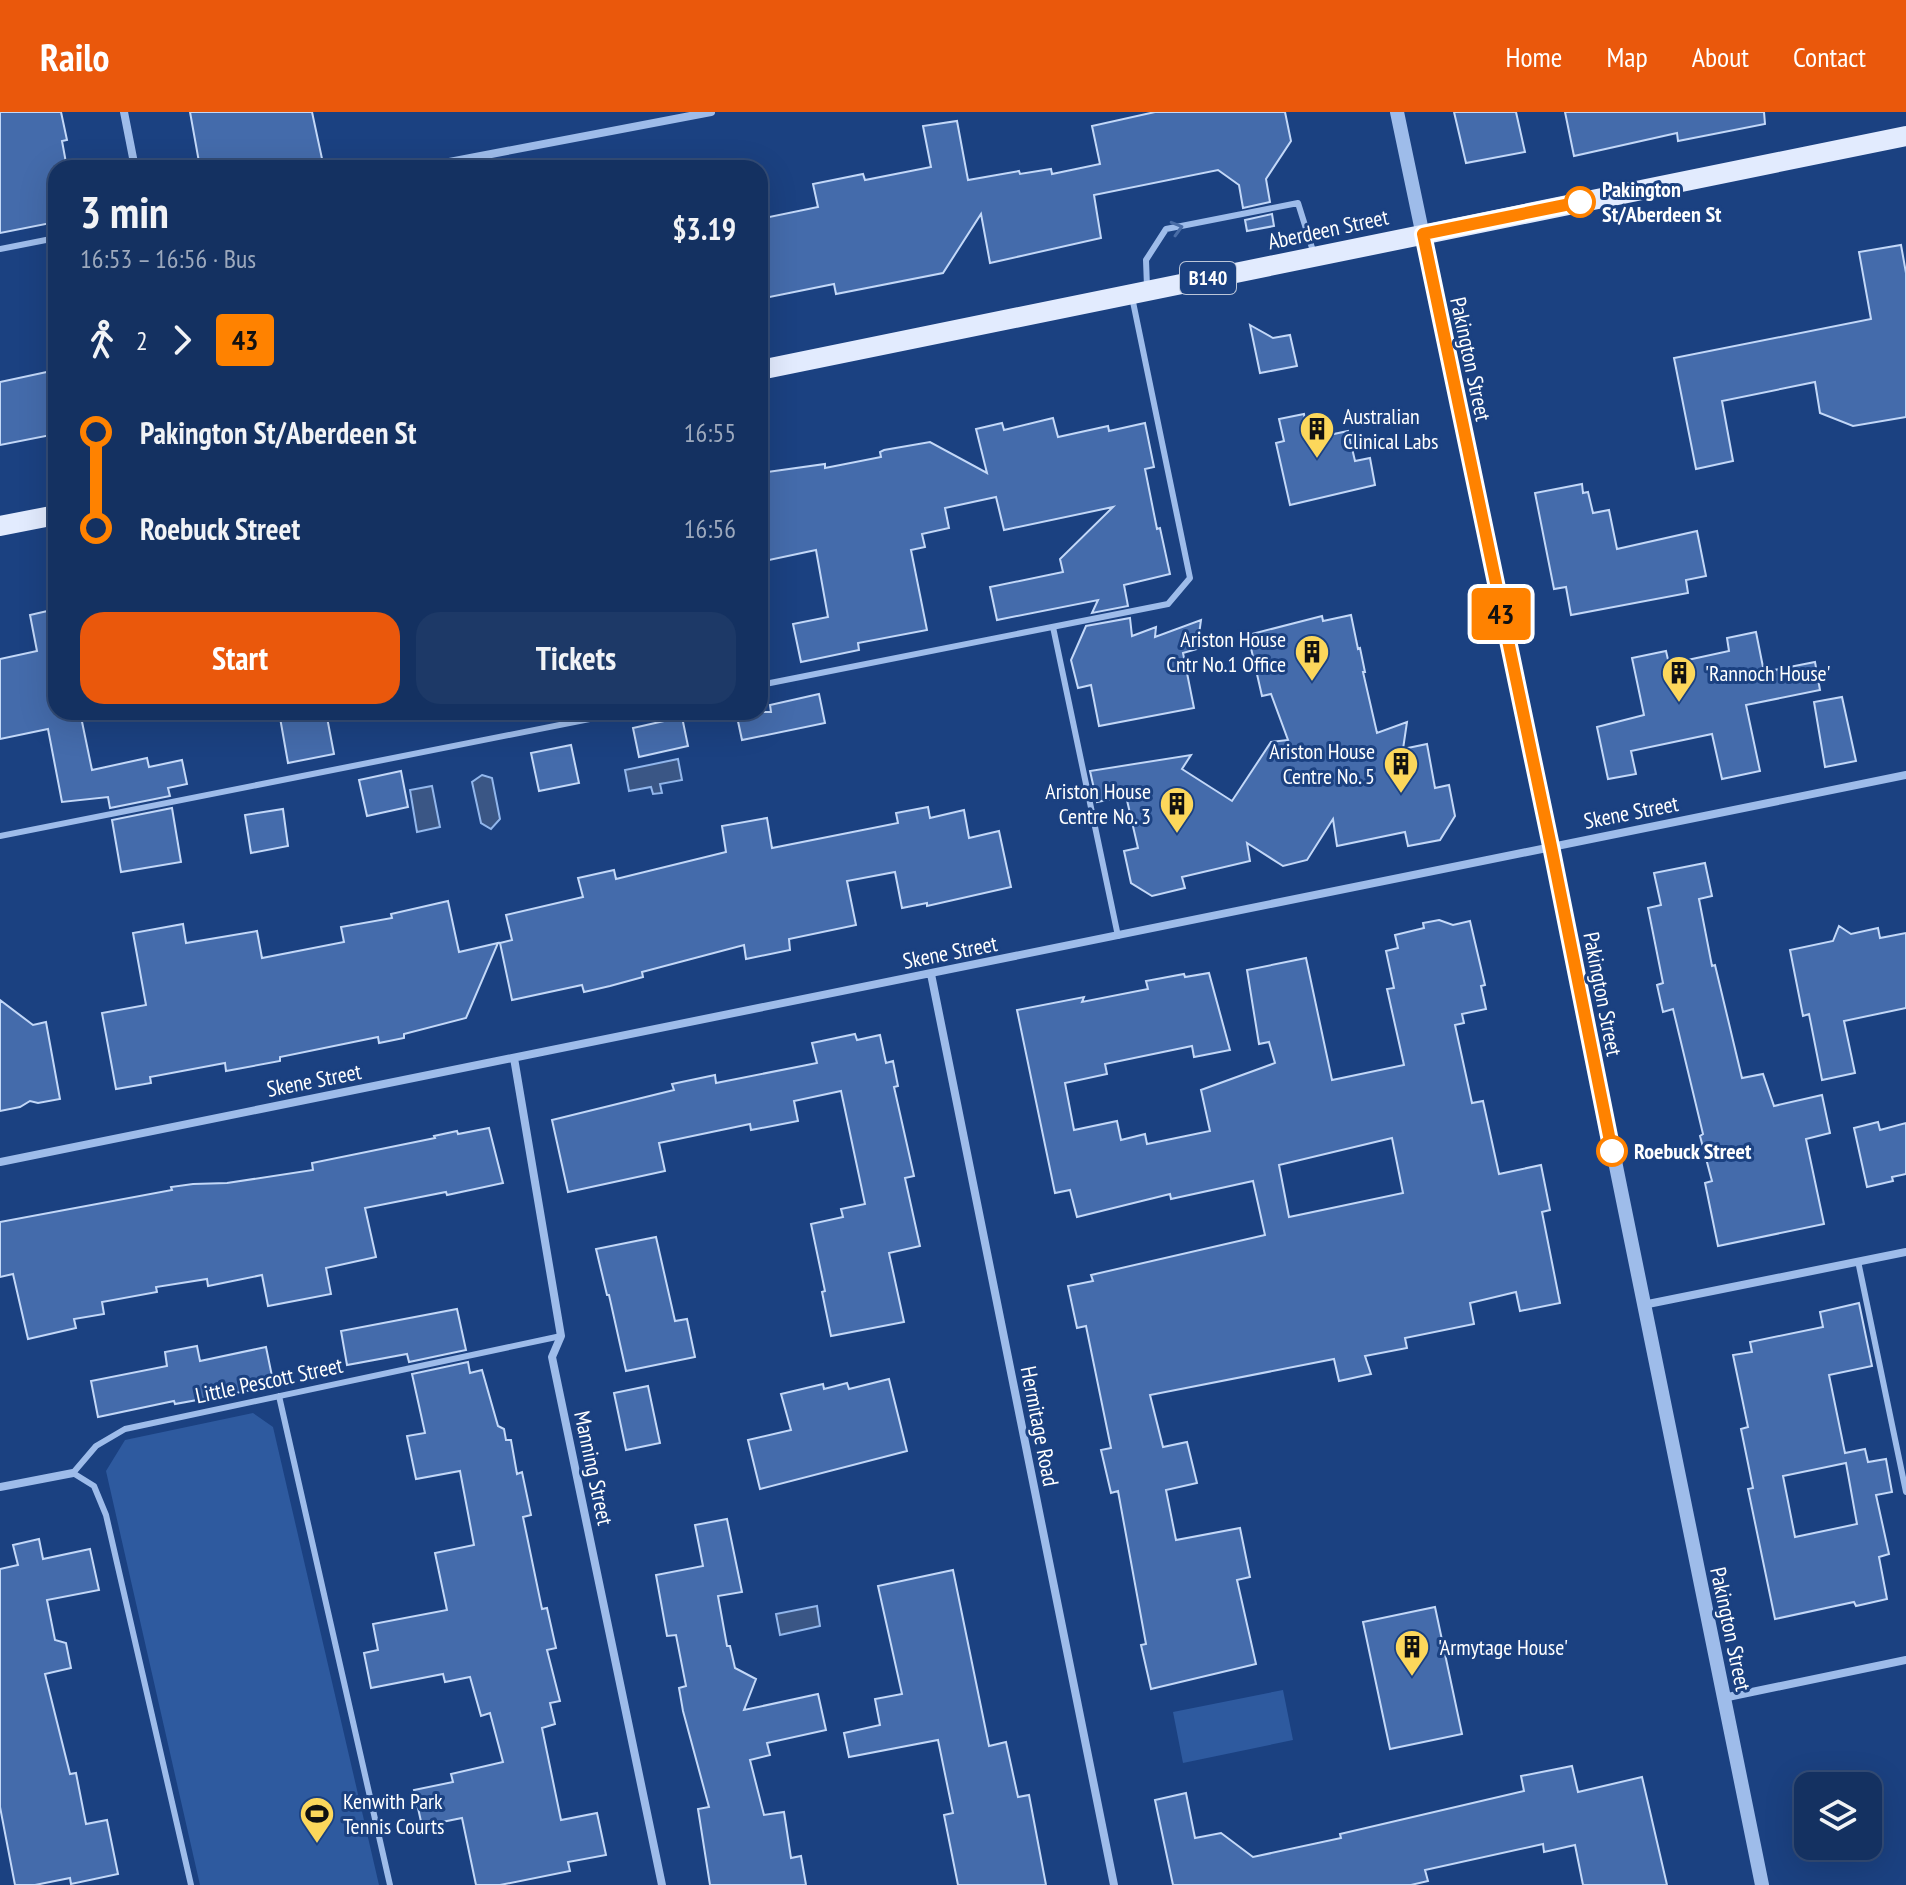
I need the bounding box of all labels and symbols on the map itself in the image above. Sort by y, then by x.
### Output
place label: Pakington St/Aberdeen St [1602,175,1722,228]
marker: Pakington St/Aberdeen St [1565,187,1595,217]
street label: Aberdeen Street [1265,203,1391,255]
one-way arrow [1170,221,1183,238]
road number: B140 [1180,262,1236,294]
street label: Pakington Street [1444,295,1498,423]
place label: Australian Clinical Labs [1343,402,1438,455]
building icon: Australian Clinical Labs [1298,410,1336,460]
line badge: 43 [1465,588,1537,640]
place label: Ariston House Cntr No.1 Office [1166,625,1286,678]
building icon: Ariston House Cntr No.1 Office [1293,633,1331,683]
building icon: 'Rannoch House' [1660,654,1698,704]
place label: 'Rannoch House' [1705,659,1830,687]
place label: Ariston House Centre No. 5 [1269,737,1375,790]
building icon: Ariston House Centre No. 5 [1382,745,1420,795]
place label: Ariston House Centre No. 3 [1045,777,1151,830]
building icon: Ariston House Centre No. 3 [1158,785,1196,835]
street label: Skene Street [1581,789,1681,835]
street label: Skene Street [900,929,1000,975]
street label: Pakington Street [1577,930,1629,1058]
street label: Skene Street [264,1057,364,1103]
marker: Roebuck Street [1597,1136,1627,1166]
place label: Roebuck Street [1634,1137,1752,1165]
street label: Little Pescott Street [193,1351,345,1409]
street label: Hermitage Road [1015,1364,1065,1488]
street label: Manning Street [568,1408,620,1528]
street label: Pakington Street [1704,1565,1758,1693]
building icon: 'Armytage House' [1393,1628,1431,1678]
place label: 'Armytage House' [1438,1633,1568,1661]
place label: Kenwith Park Tennis Courts [343,1787,444,1840]
sports icon: Kenwith Park Tennis Courts [298,1795,336,1845]

